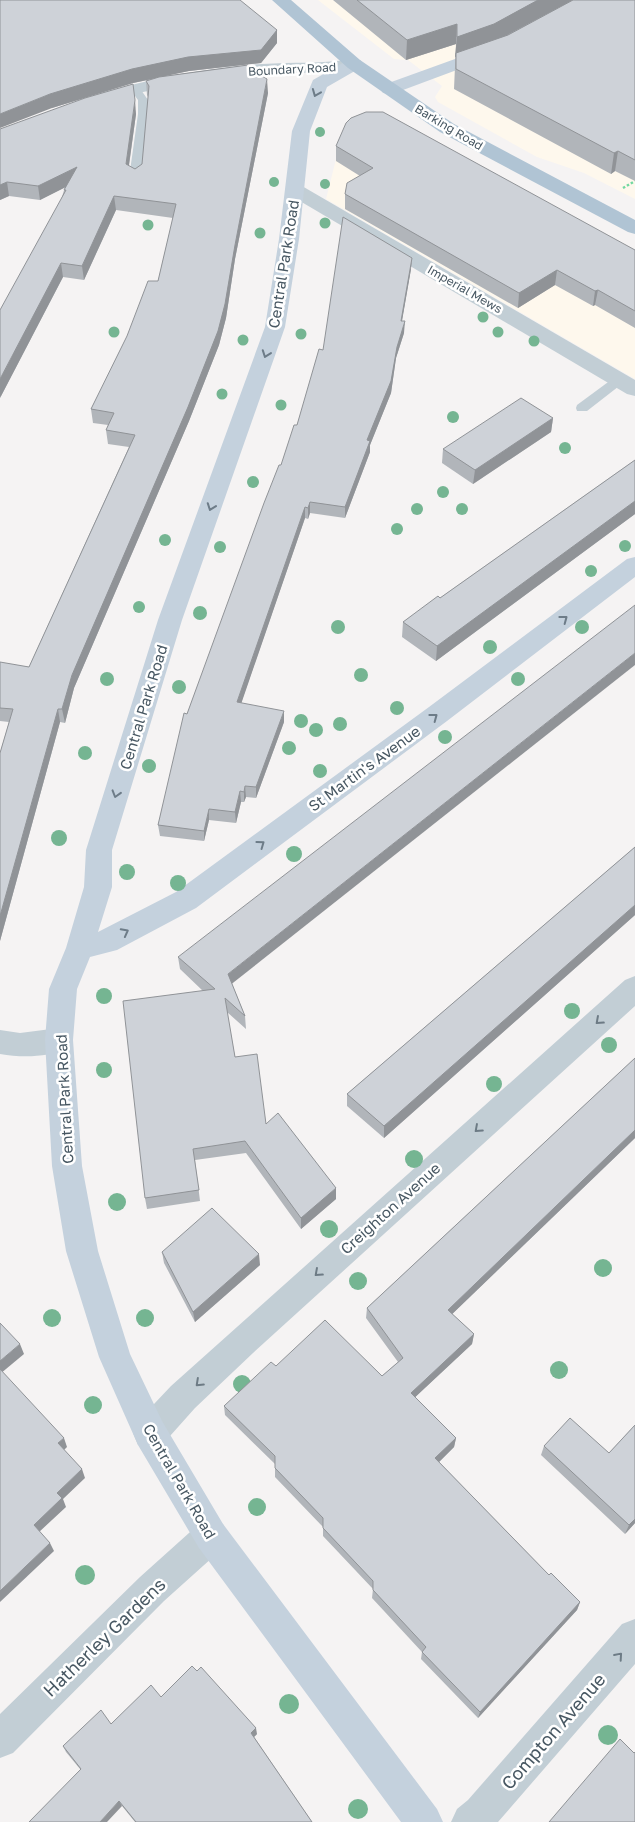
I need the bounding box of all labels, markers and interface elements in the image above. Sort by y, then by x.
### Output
street label: Boundary Road [248,59,336,79]
one-way arrow [311,88,322,97]
street label: Barking Road [412,101,486,153]
street label: Central Park Road [264,199,302,329]
street label: Imperial Mews [425,262,505,316]
one-way arrow [262,349,272,358]
one-way arrow [207,502,217,511]
one-way arrow [558,616,567,624]
street label: Central Park Road [115,642,171,772]
one-way arrow [428,714,437,722]
street label: St Martin's Avenue [305,721,424,815]
one-way arrow [112,790,122,798]
one-way arrow [255,841,265,850]
one-way arrow [120,929,129,939]
one-way arrow [596,1015,605,1024]
street label: Central Park Road [52,1034,76,1164]
one-way arrow [475,1124,484,1133]
street label: Creighton Avenue [336,1158,444,1257]
one-way arrow [315,1267,324,1276]
one-way arrow [195,1377,204,1386]
street label: Central Park Road [140,1420,220,1542]
street label: Hatherley Gardens [38,1573,170,1701]
one-way arrow [613,1652,622,1661]
street label: Compton Avenue [496,1668,610,1794]

